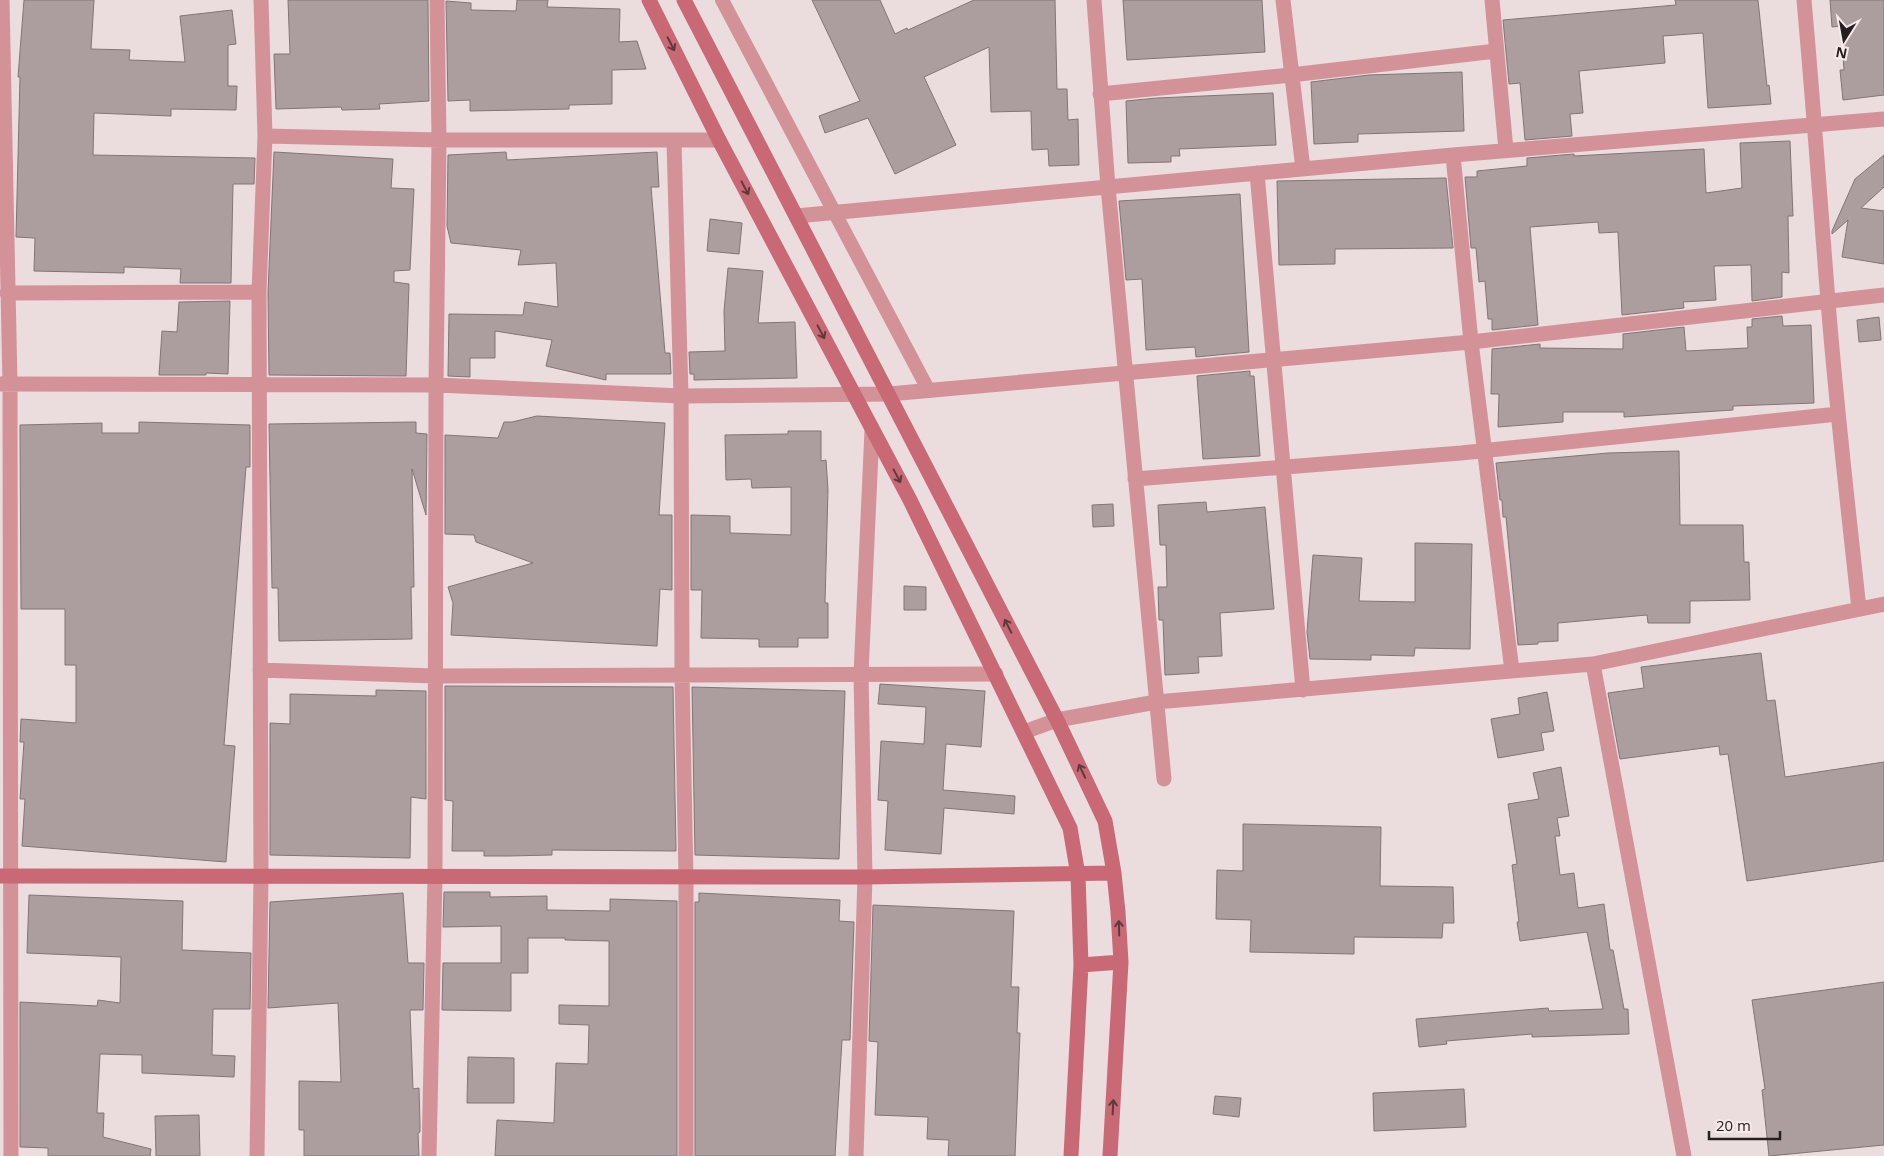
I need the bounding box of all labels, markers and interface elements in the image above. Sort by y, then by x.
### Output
north arrow [1819,15,1869,65]
one-way arrow [666,36,676,51]
text: N [1834,43,1849,64]
one-way arrow [740,181,750,196]
one-way arrow [817,324,826,339]
one-way arrow [892,468,902,483]
one-way arrow [1003,619,1013,634]
one-way arrow [1076,764,1086,779]
one-way arrow [1114,920,1124,936]
one-way arrow [1108,1100,1117,1116]
scale bar [1709,1108,1780,1140]
text: 20 m [1716,1115,1751,1135]

